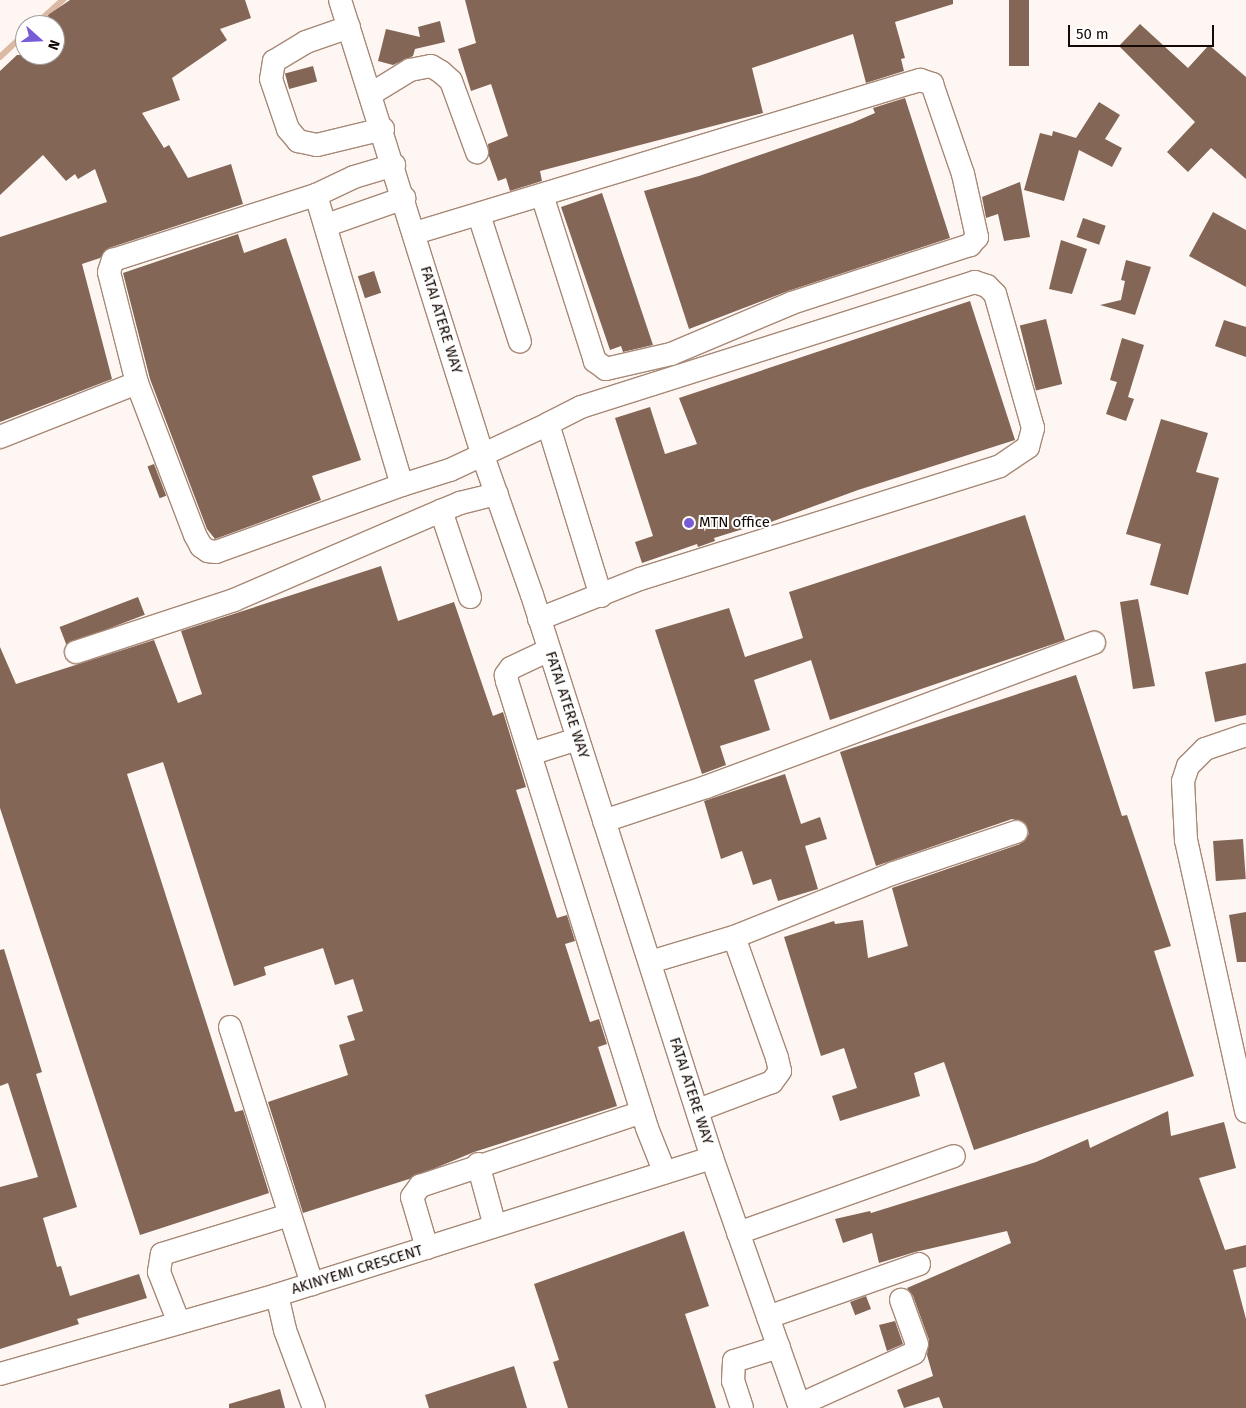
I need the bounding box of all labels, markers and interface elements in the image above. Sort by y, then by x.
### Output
north arrow [15,15,65,65]
scale bar [1071,15,1217,47]
text: 50 m [1076,25,1109,43]
text: N [44,38,63,52]
street label: FATAI ATERE WAY [416,264,466,376]
place label: MTN office [699,514,770,532]
marker: MTN office [683,517,695,529]
street label: FATAI ATERE WAY [541,649,593,761]
street label: FATAI ATERE WAY [665,1035,717,1147]
street label: AKINYEMI CRESCENT [289,1241,425,1299]

